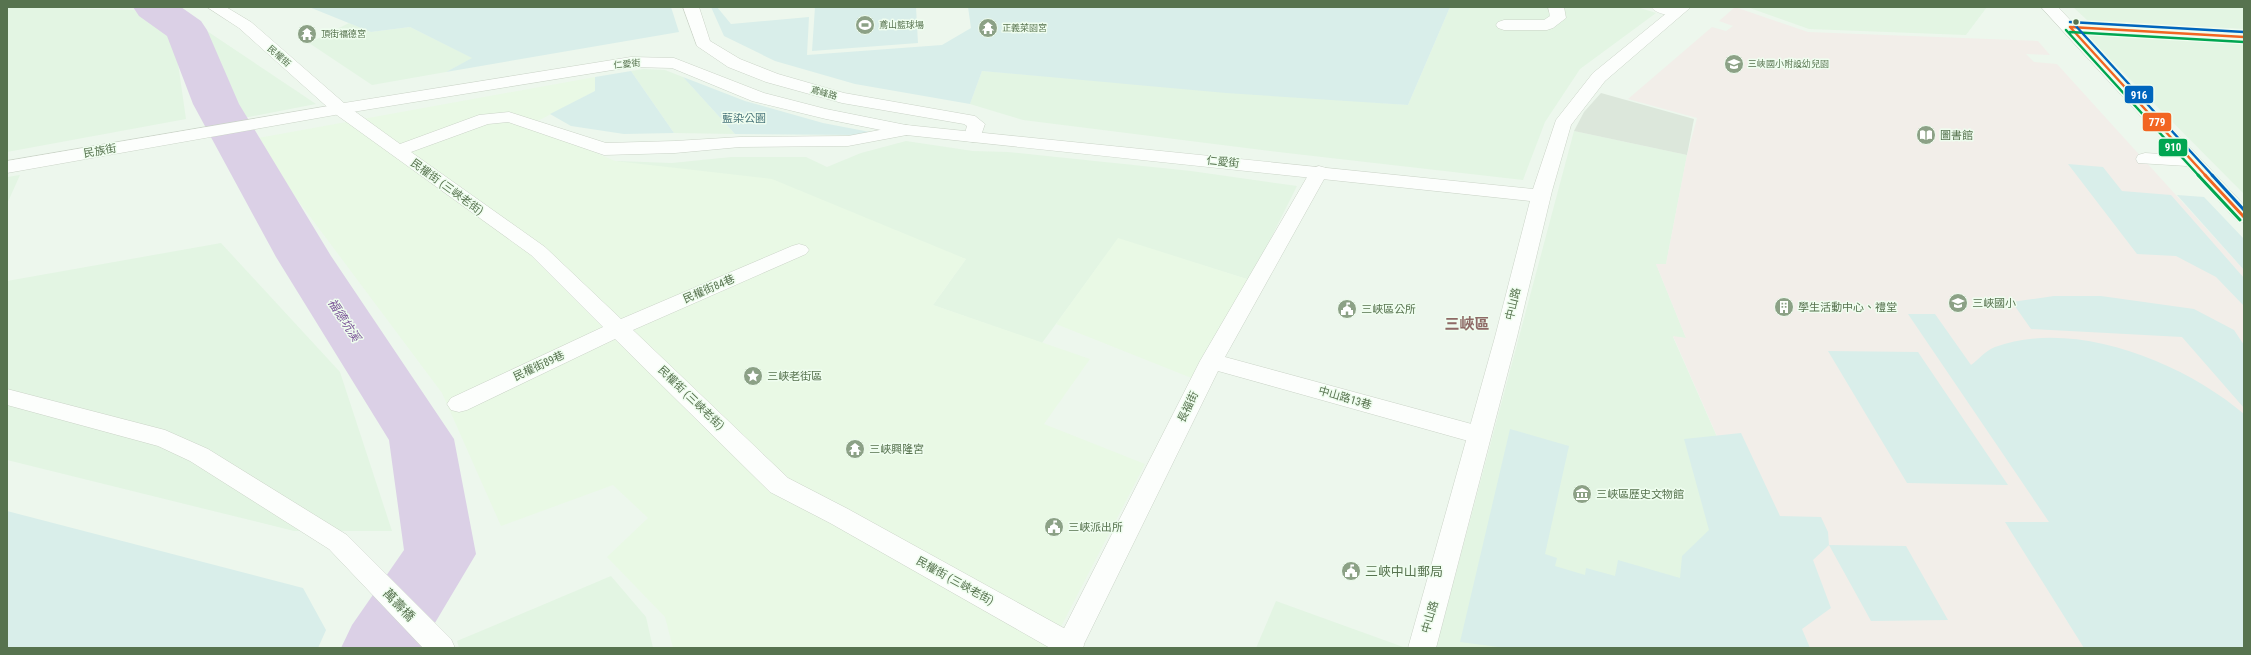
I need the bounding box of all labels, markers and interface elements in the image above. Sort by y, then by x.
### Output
sports icon: 鳶山籃球場 [854,14,876,36]
temple icon: 正義菜園宮 [977,17,999,39]
unlabelled marker [2071,17,2081,27]
place label: 鳶山籃球場 [879,19,924,30]
temple icon: 頂街福德宮 [296,23,318,45]
place label: 正義菜園宮 [1002,23,1047,33]
place label: 頂街福德宮 [321,28,366,39]
street label: 民權街 [266,43,292,69]
school or university icon: 三峽國小附設幼兒園 [1723,53,1745,75]
street label: 仁愛街 [613,58,641,70]
place label: 三峽國小附設幼兒園 [1748,59,1829,69]
street label: 鳶峰路 [810,84,839,102]
line badge: 916 [2124,85,2154,104]
text: 916 [2131,89,2148,102]
park label: 藍染公園 [722,112,766,125]
line badge: 779 [2142,112,2172,132]
text: 779 [2149,116,2165,129]
library icon: 圖書館 [1915,124,1937,146]
place label: 圖書館 [1940,129,1973,142]
line badge: 910 [2158,138,2188,157]
text: 910 [2165,141,2182,154]
street label: 民族街 [83,142,117,160]
street label: 仁愛街 [1206,154,1240,170]
street label: 民權街 (三峽老街) [408,156,486,218]
street label: 民權街84巷 [681,272,737,306]
street label: 中山路 [1503,286,1523,322]
school or university icon: 三峽國小 [1947,292,1969,314]
water label: 福德坑溪 [325,296,364,346]
building icon: 學生活動中心、禮堂 [1773,296,1795,318]
place label: 三峽國小 [1972,297,2016,310]
public building icon: 三峽區公所 [1336,298,1358,320]
place label: 學生活動中心、禮堂 [1798,301,1897,314]
place label: 三峽區公所 [1361,303,1416,316]
district label: 三峽區 [1444,315,1490,333]
street label: 民權街89巷 [511,349,567,383]
street label: 民權街 (三峽老街) [655,363,727,433]
place icon: 三峽老街區 [742,365,764,387]
place label: 三峽老街區 [767,370,822,383]
street label: 中山路13巷 [1317,384,1373,412]
street label: 長福街 [1175,389,1201,425]
temple icon: 三峽興隆宮 [844,438,866,460]
place label: 三峽興隆宮 [869,443,924,456]
museum icon: 三峽區歷史文物館 [1571,483,1593,505]
place label: 三峽區歷史文物館 [1596,488,1684,501]
public building icon: 三峽派出所 [1043,516,1065,538]
place label: 三峽派出所 [1068,521,1123,534]
street label: 民權街 (三峽老街) [914,554,996,608]
public building icon: 三峽中山郵局 [1340,560,1362,582]
place label: 三峽中山郵局 [1365,564,1443,579]
street label: 萬壽橋 [380,586,418,624]
street label: 中山路 [1419,599,1441,635]

